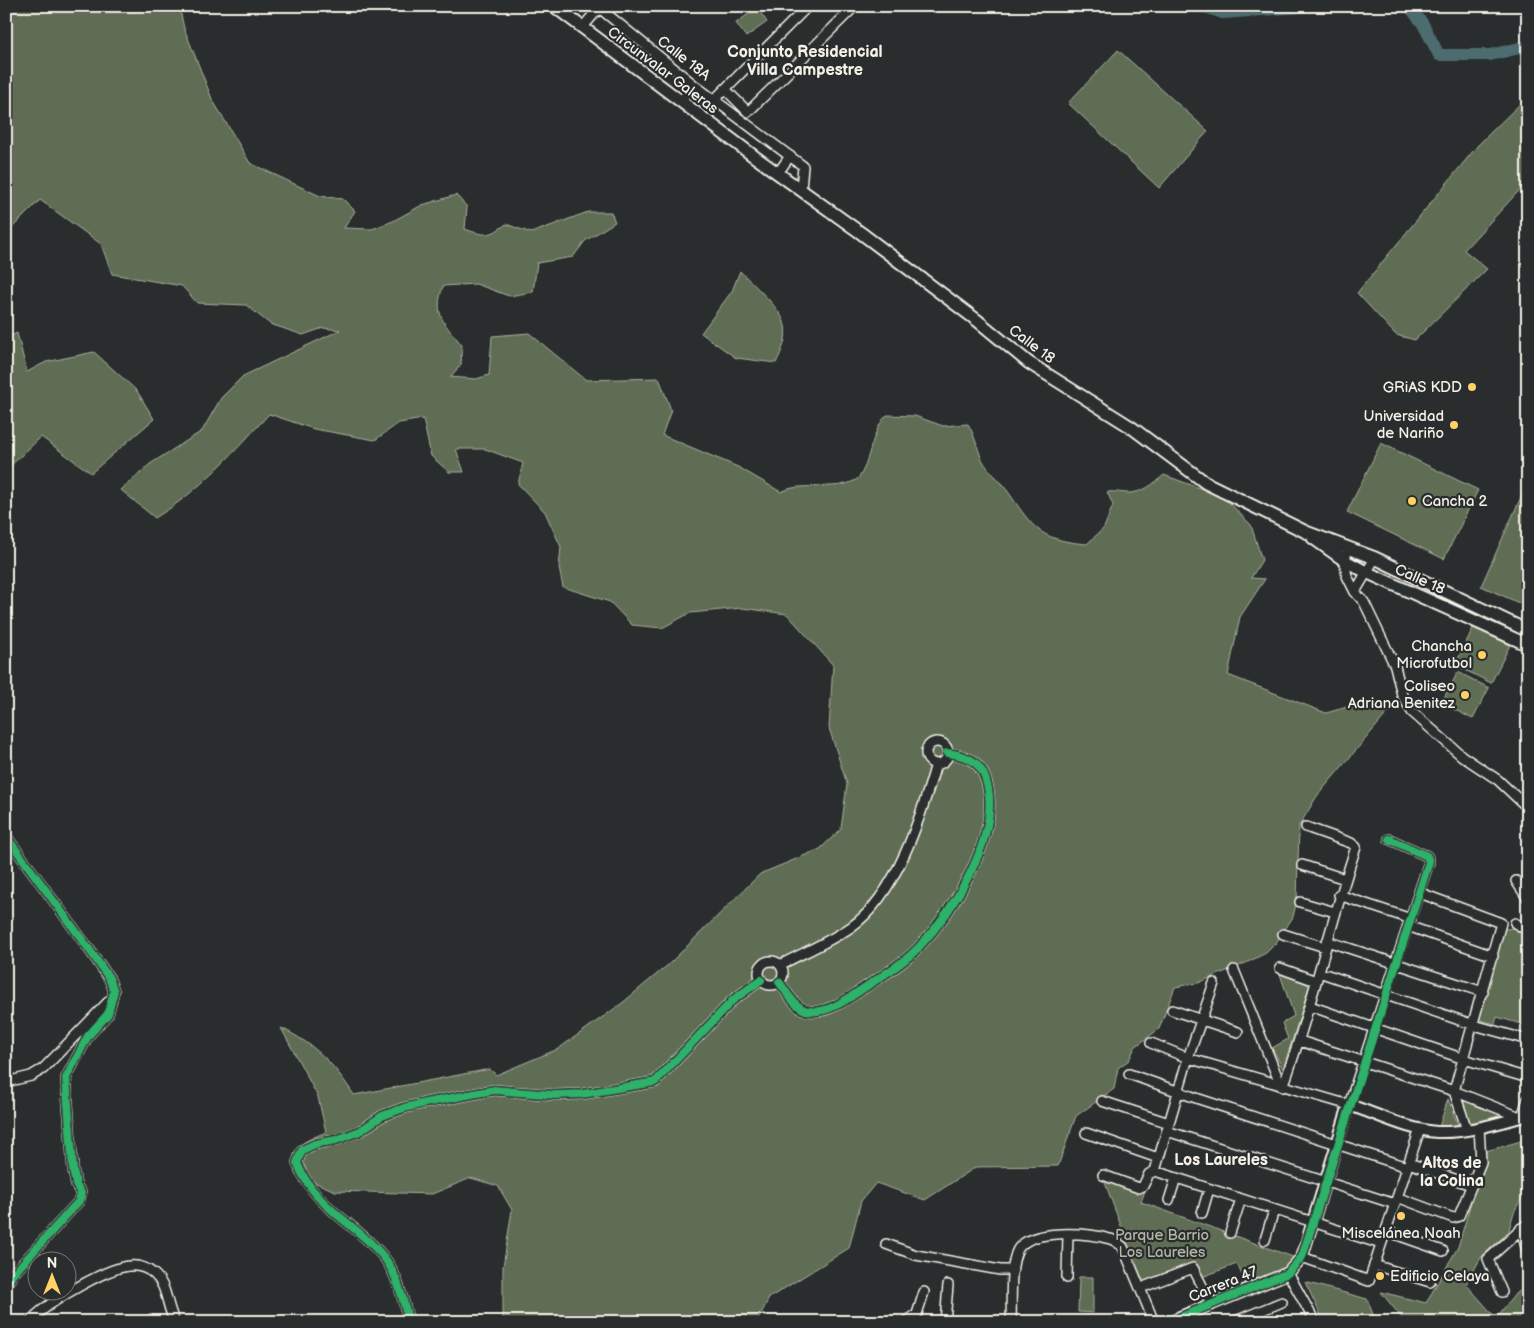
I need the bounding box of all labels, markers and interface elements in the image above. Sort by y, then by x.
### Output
street label: Circunvalar Galeras [604,23,722,119]
street label: Calle 18A [653,32,715,86]
district label: Conjunto Residencial Villa Campestre [727,43,883,80]
street label: Calle 18 [1005,321,1059,368]
place label: GRiAS KDD [1383,378,1462,397]
marker: GRiAS KDD [1466,381,1478,393]
place label: Universidad de Nariño [1364,407,1444,443]
marker: Universidad de Nariño [1448,419,1460,431]
place label: Cancha 2 [1422,492,1487,511]
marker: Cancha 2 [1406,495,1418,507]
street label: Calle 18 [1392,560,1448,599]
place label: Chancha Microfutbol [1396,637,1472,673]
marker: Chancha Microfutbol [1476,649,1488,661]
place label: Coliseo Adriana Benitez [1348,677,1456,713]
marker: Coliseo Adriana Benitez [1459,689,1471,701]
district label: Los Laureles [1174,1151,1268,1170]
district label: Altos de la Colina [1420,1154,1484,1191]
marker: Miscelánea Noah [1395,1210,1407,1222]
place label: Miscelánea Noah [1342,1224,1460,1243]
park label: Parque Barrio Los Laureles [1115,1226,1209,1262]
north arrow [28,1250,78,1300]
text: N [47,1255,57,1272]
street label: Carrera 47 [1186,1262,1261,1307]
place label: Edificio Celaya [1390,1267,1490,1286]
marker: Edificio Celaya [1374,1270,1386,1282]

